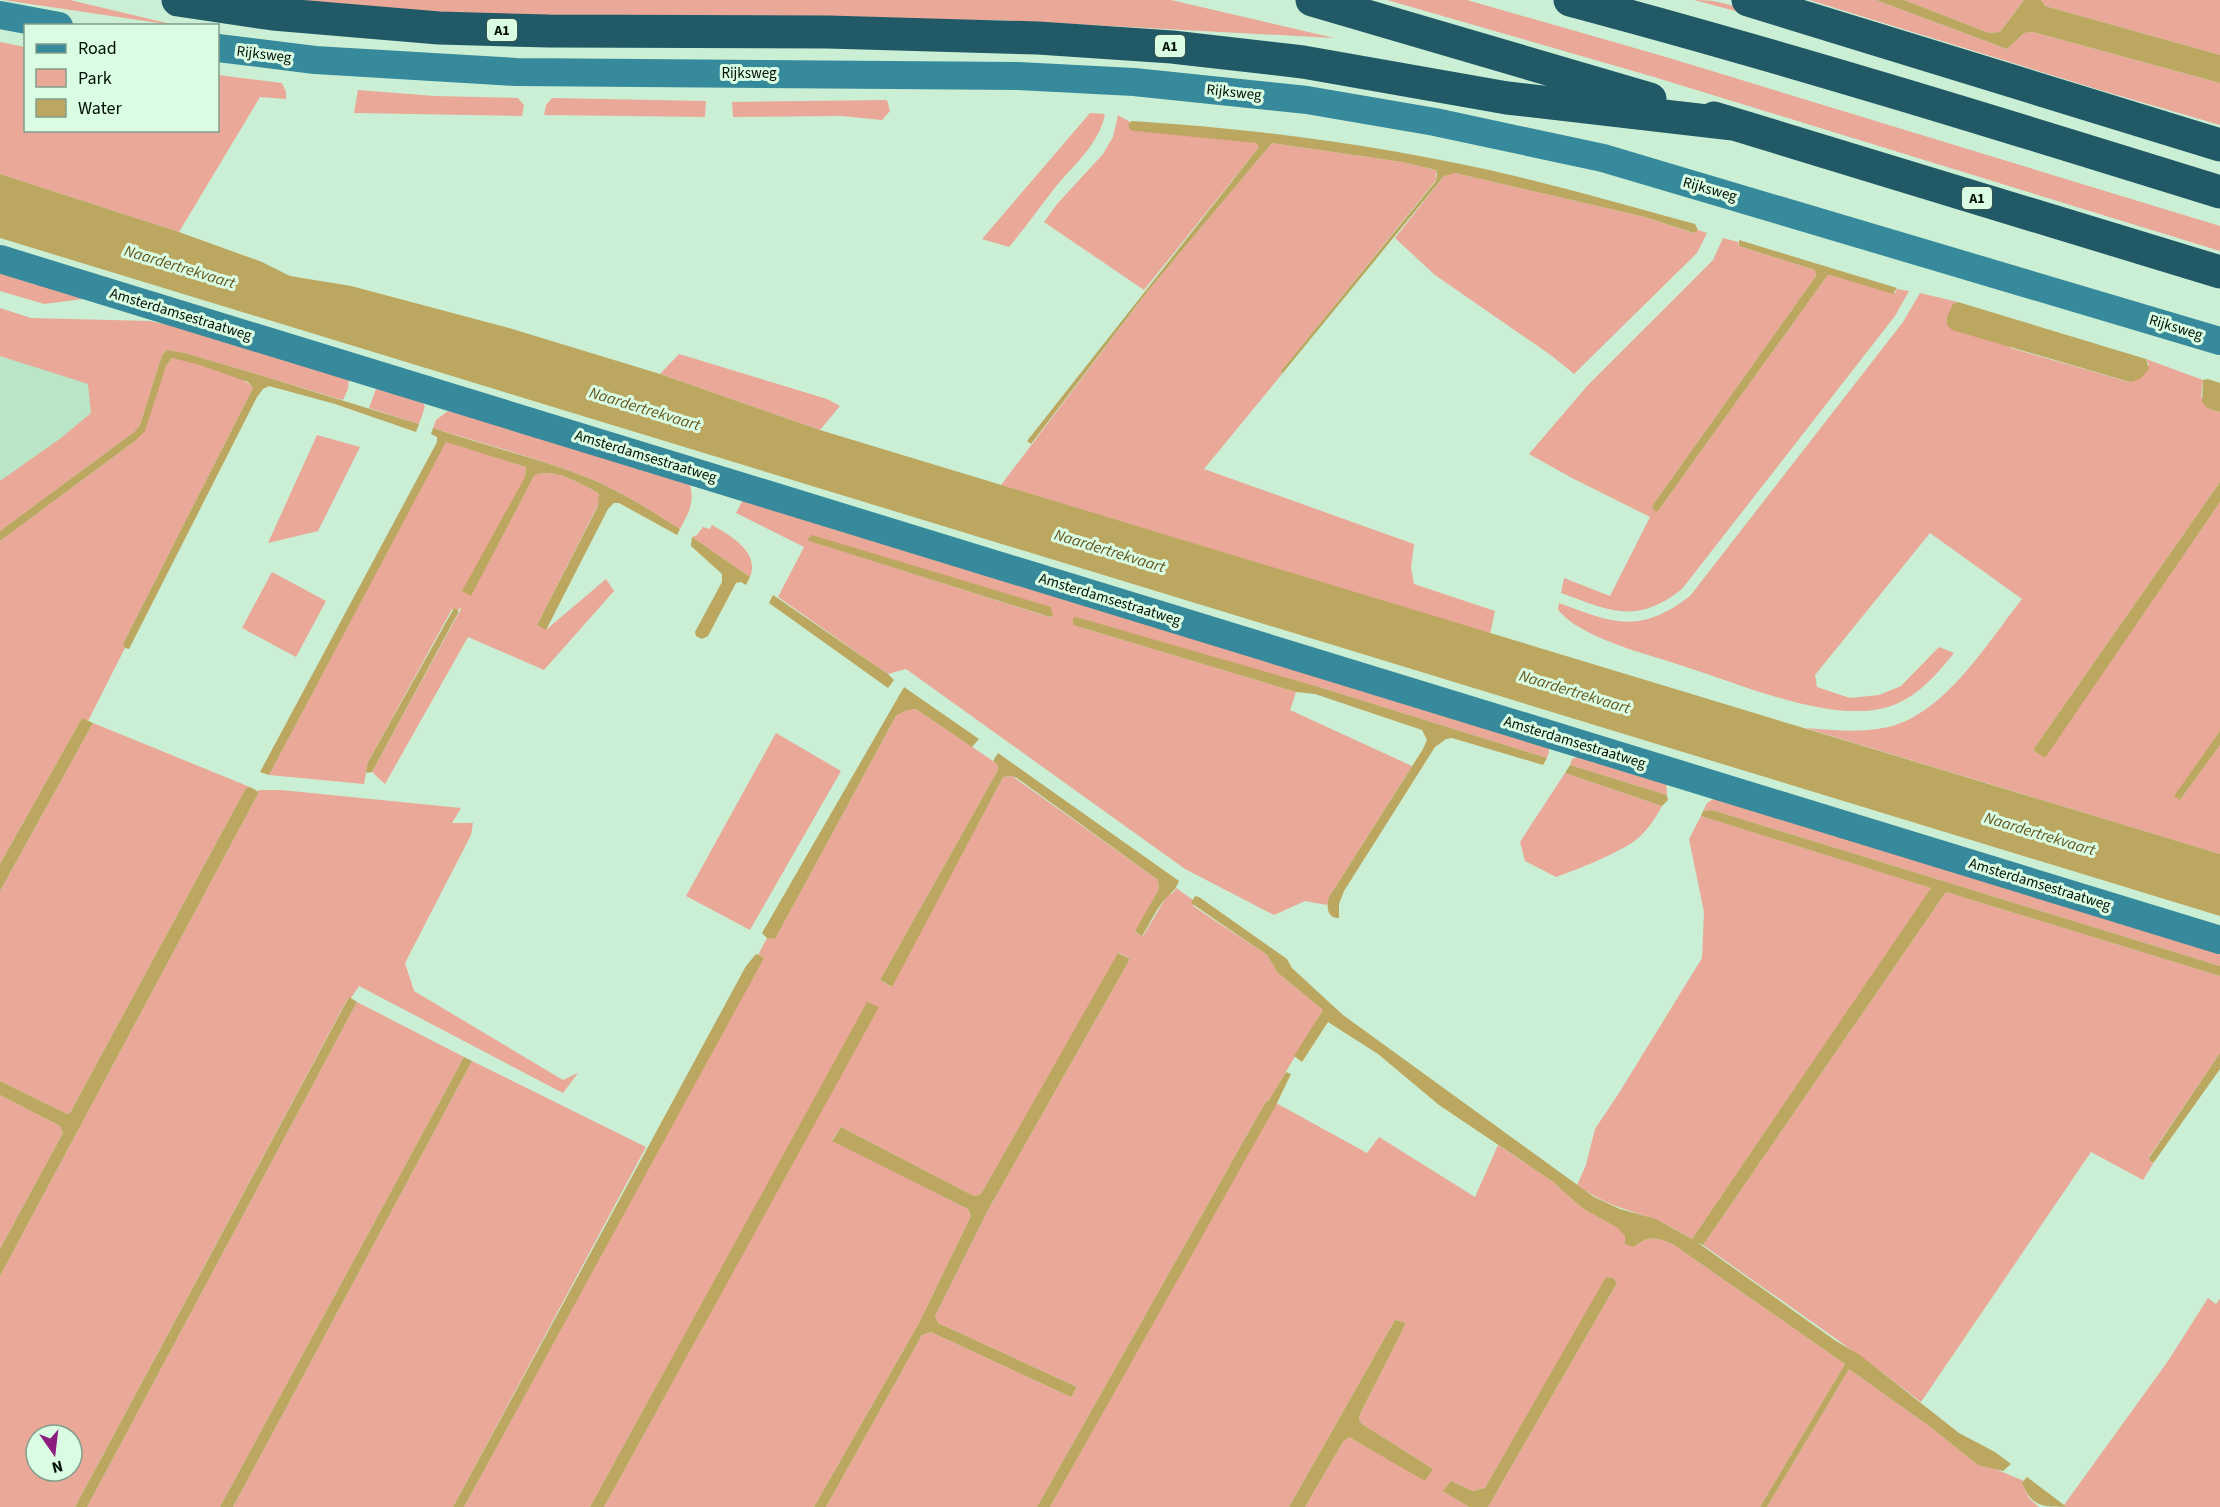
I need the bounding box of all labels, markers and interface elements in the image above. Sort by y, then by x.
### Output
road number: A1 [487,19,517,41]
legend [24,24,219,132]
road number: A1 [1155,35,1185,57]
text: Road [78,36,117,61]
street label: Rijksweg [235,41,293,68]
street label: Rijksweg [721,63,777,84]
text: Park [78,66,112,91]
street label: Rijksweg [1205,79,1263,106]
text: Water [78,96,122,121]
street label: Rijksweg [1680,172,1740,207]
road number: A1 [1962,187,1992,209]
water label: Naardertrekvaart [122,240,239,294]
street label: Amsterdamsestraatweg [107,283,255,346]
street label: Rijksweg [2146,309,2206,346]
water label: Naardertrekvaart [587,382,704,436]
street label: Amsterdamsestraatweg [572,425,720,488]
water label: Naardertrekvaart [1052,524,1169,578]
street label: Amsterdamsestraatweg [1036,568,1184,631]
water label: Naardertrekvaart [1517,665,1634,719]
street label: Amsterdamsestraatweg [1501,711,1649,774]
water label: Naardertrekvaart [1982,807,2099,861]
street label: Amsterdamsestraatweg [1966,853,2114,916]
north arrow [24,1423,84,1483]
text: N [50,1455,65,1479]

